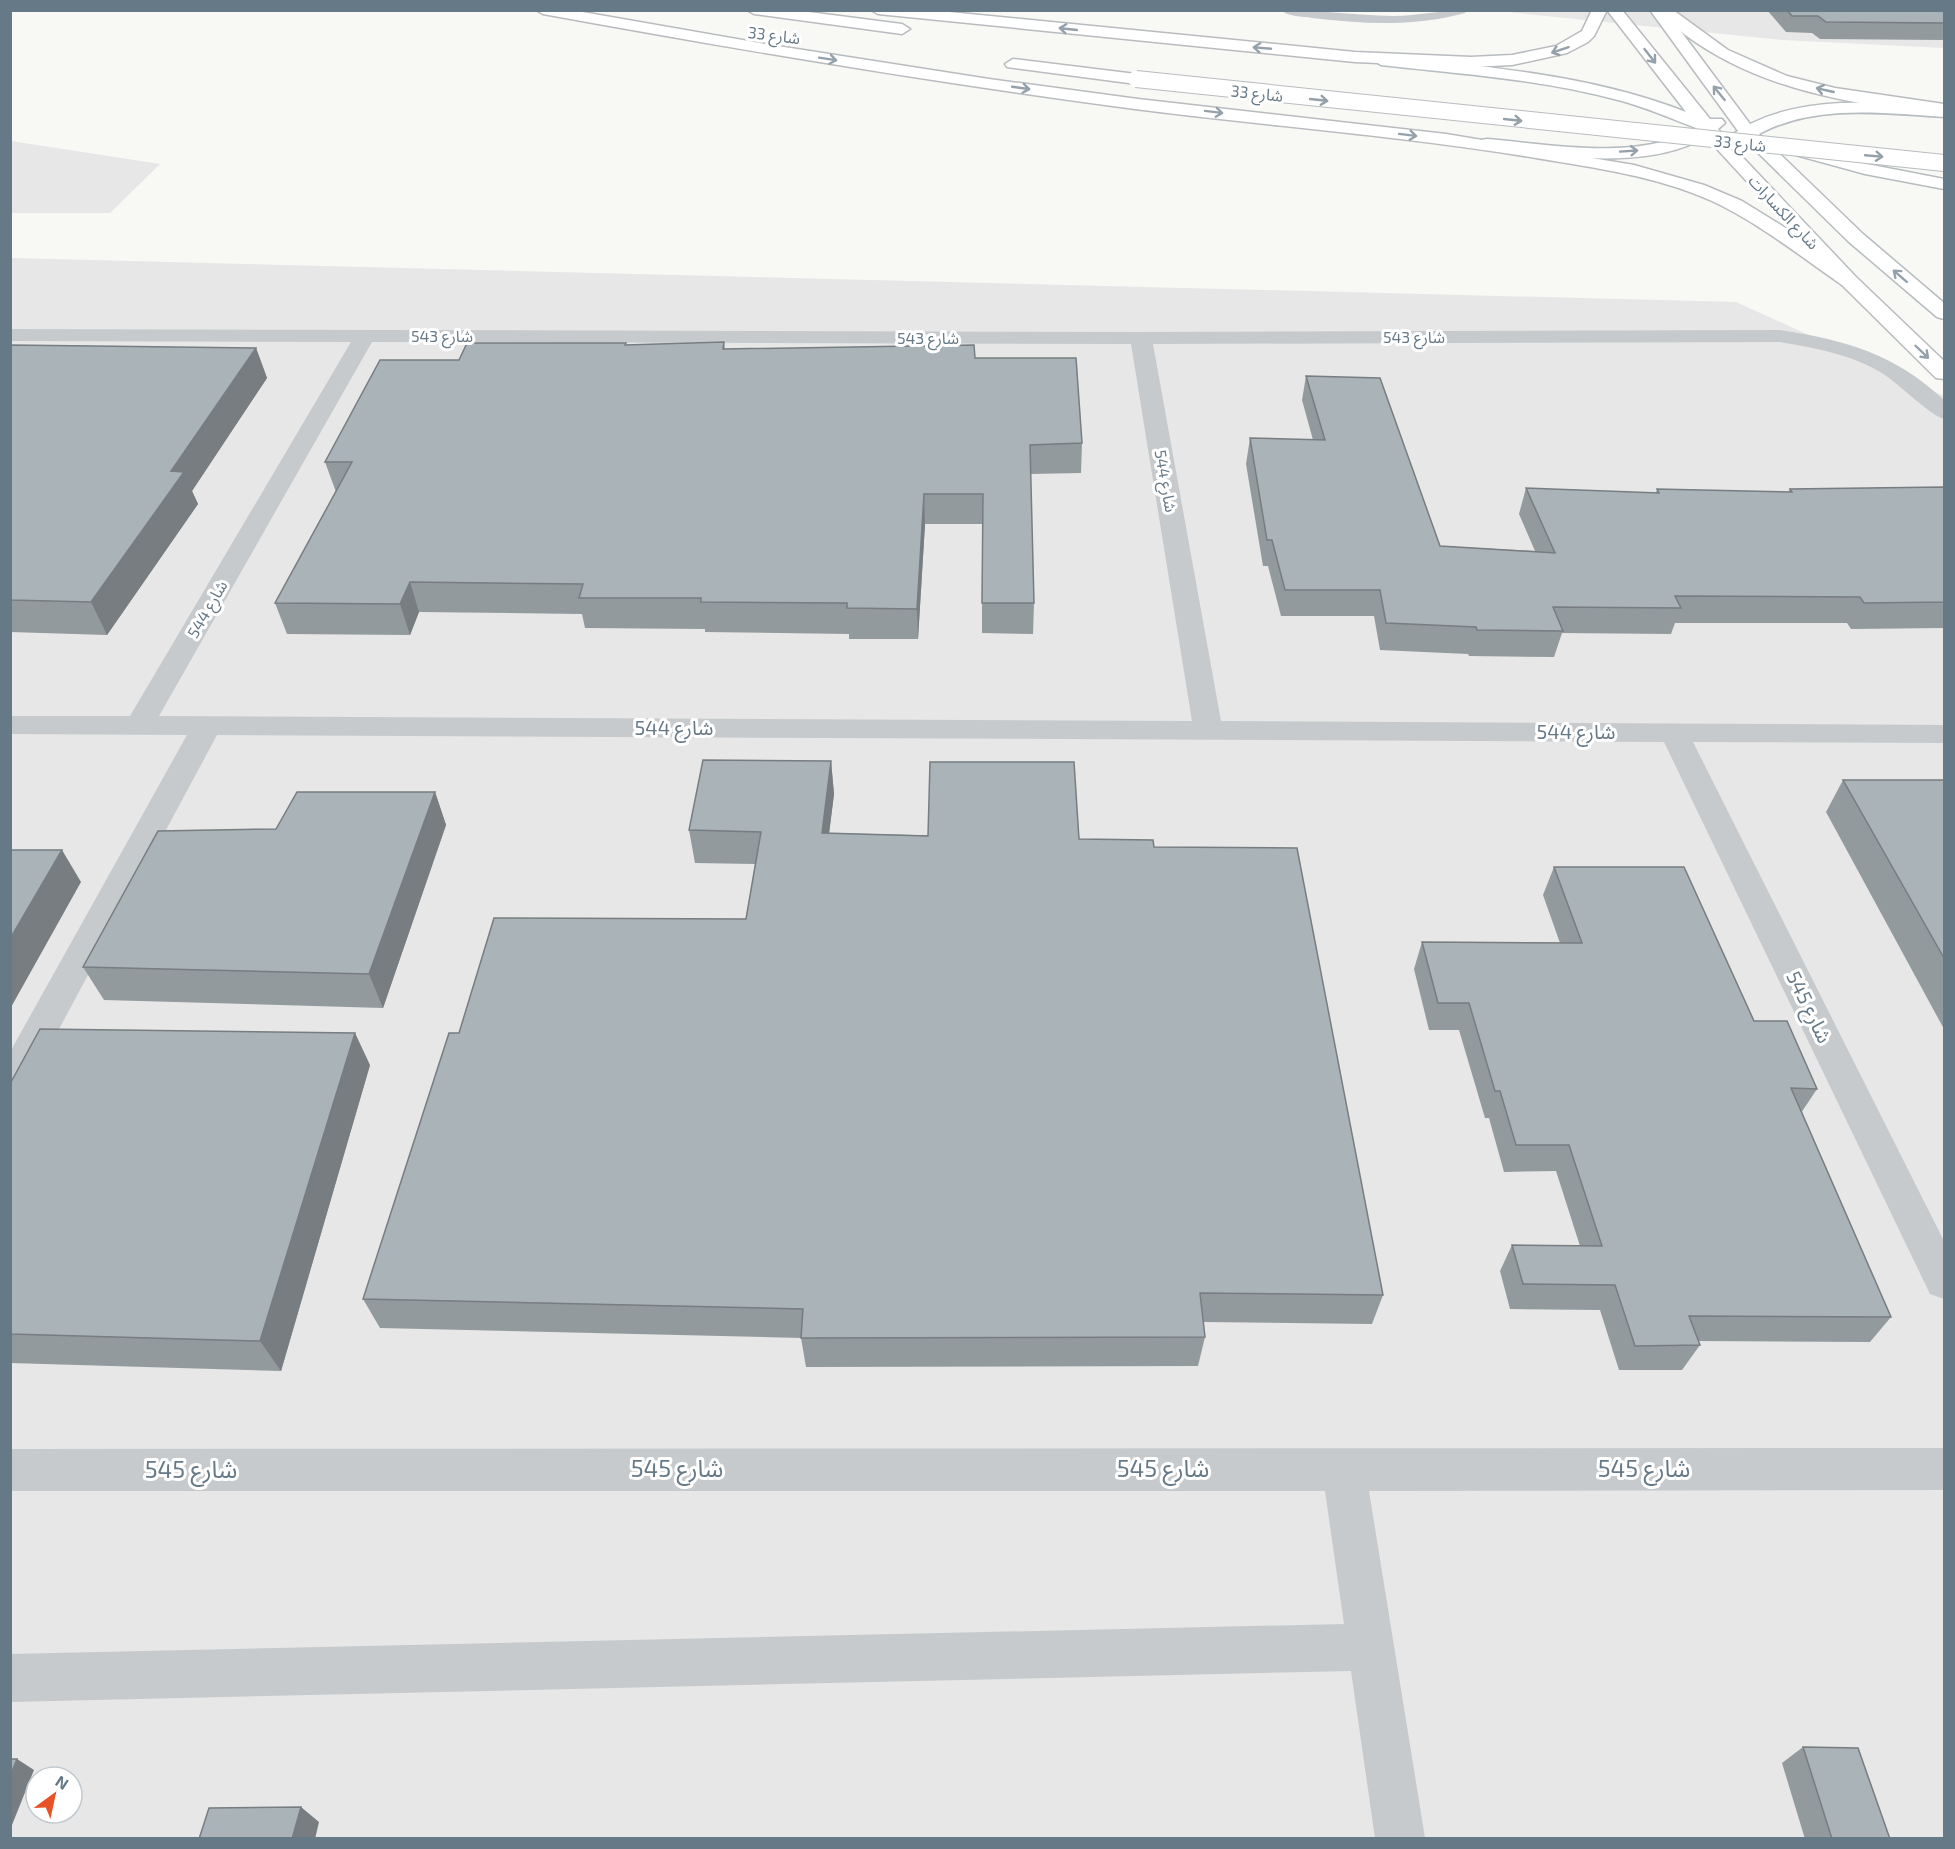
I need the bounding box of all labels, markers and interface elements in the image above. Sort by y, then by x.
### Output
street label: شارع 33 [746,22,801,51]
one-way arrow [1059,23,1079,34]
one-way arrow [1253,42,1273,53]
one-way arrow [1552,45,1570,56]
one-way arrow [1644,48,1657,64]
one-way arrow [818,53,837,64]
street label: شارع 33 [1230,80,1284,109]
one-way arrow [1010,82,1030,93]
one-way arrow [1815,84,1835,95]
one-way arrow [1713,85,1726,101]
one-way arrow [1308,94,1328,105]
one-way arrow [1204,107,1224,118]
one-way arrow [1502,115,1522,126]
one-way arrow [1398,130,1417,141]
street label: شارع 33 [1713,130,1767,159]
one-way arrow [1619,145,1639,156]
one-way arrow [1864,151,1883,162]
street label: شارع الكسارات [1742,171,1823,255]
one-way arrow [1892,269,1908,282]
street label: شارع 543 [411,326,473,349]
street label: شارع 543 [1383,327,1445,350]
street label: شارع 543 [897,328,959,351]
one-way arrow [1915,344,1930,359]
street label: شارع 544 [1148,448,1181,514]
street label: شارع 544 [183,577,234,643]
street label: شارع 544 [635,715,713,743]
street label: شارع 544 [1537,719,1615,747]
street label: شارع 545 [1779,967,1838,1048]
street label: شارع 545 [631,1453,723,1486]
street label: شارع 545 [1117,1453,1209,1486]
street label: شارع 545 [1598,1453,1690,1486]
street label: شارع 545 [145,1454,237,1487]
north arrow [24,1765,84,1825]
text: N [52,1771,72,1793]

